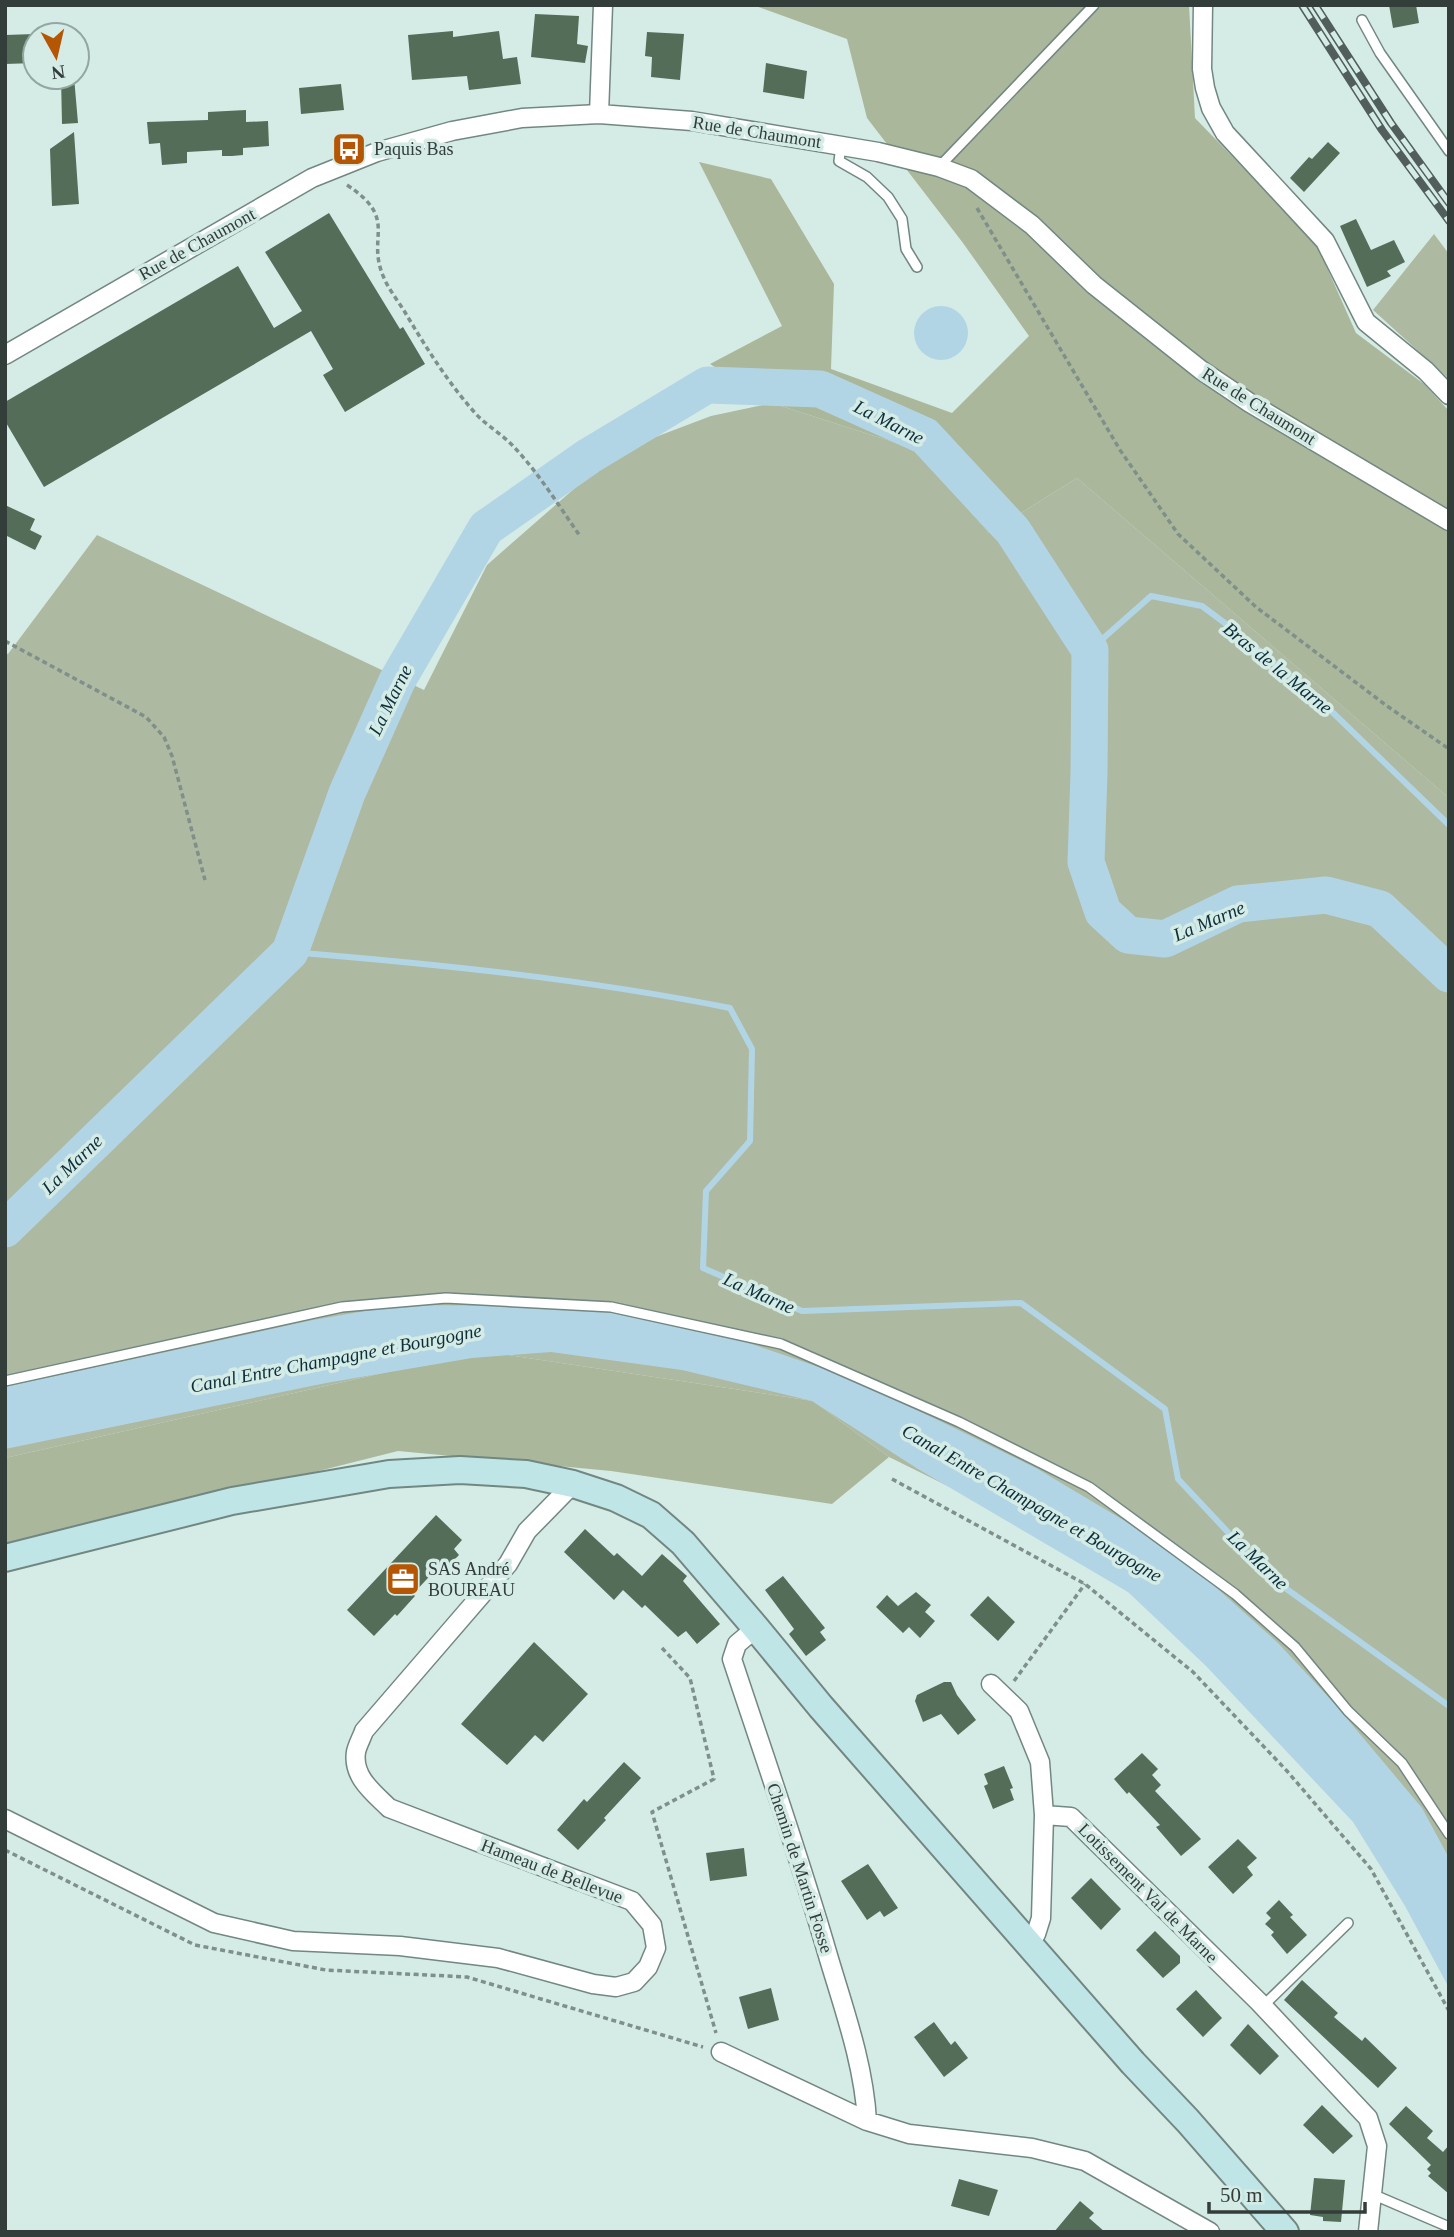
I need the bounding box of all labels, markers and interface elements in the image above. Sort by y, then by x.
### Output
north arrow [21,21,91,91]
text: N [50,61,67,84]
street label: Rue de Chaumont [691,112,823,152]
bus stop icon: Paquis Bas [330,130,368,168]
place label: Paquis Bas [374,139,454,159]
street label: Rue de Chaumont [135,204,259,284]
street label: Rue de Chaumont [1199,363,1319,449]
water label: La Marne [850,395,927,448]
water label: Bras de la Marne [1220,618,1336,718]
water label: La Marne [364,661,416,739]
water label: La Marne [1169,897,1248,946]
water label: La Marne [37,1130,106,1198]
water label: La Marne [719,1268,798,1318]
water label: Canal Entre Champagne et Bourgogne [189,1319,483,1397]
water label: Canal Entre Champagne et Bourgogne [898,1420,1166,1586]
water label: La Marne [1223,1526,1292,1594]
place label: SAS André BOUREAU [428,1559,515,1600]
office icon: SAS André BOUREAU [384,1560,422,1598]
street label: Chemin de Martin Fosse [763,1781,837,1955]
street label: Lotissement Val de Marne [1074,1819,1222,1967]
street label: Hameau de Bellevue [478,1835,626,1907]
scale bar [1209,2170,1365,2214]
text: 50 m [1220,2183,1263,2207]

